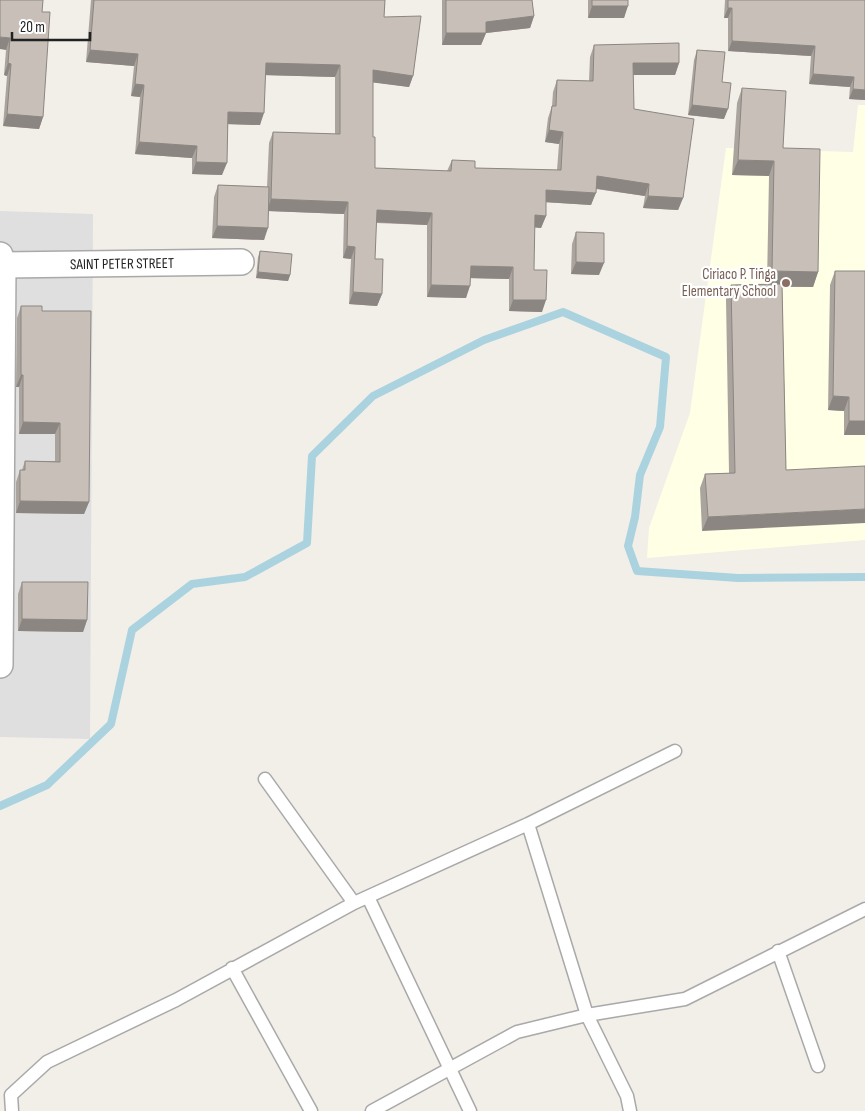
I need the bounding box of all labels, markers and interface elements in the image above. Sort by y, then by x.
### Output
scale bar [12,10,90,42]
text: 20 m [20,18,45,37]
street label: SAINT PETER STREET [70,253,174,274]
place label: Ciriaco P. Tiñga Elementary School [682,265,776,301]
marker: Ciriaco P. Tiñga Elementary School [780,277,792,289]

